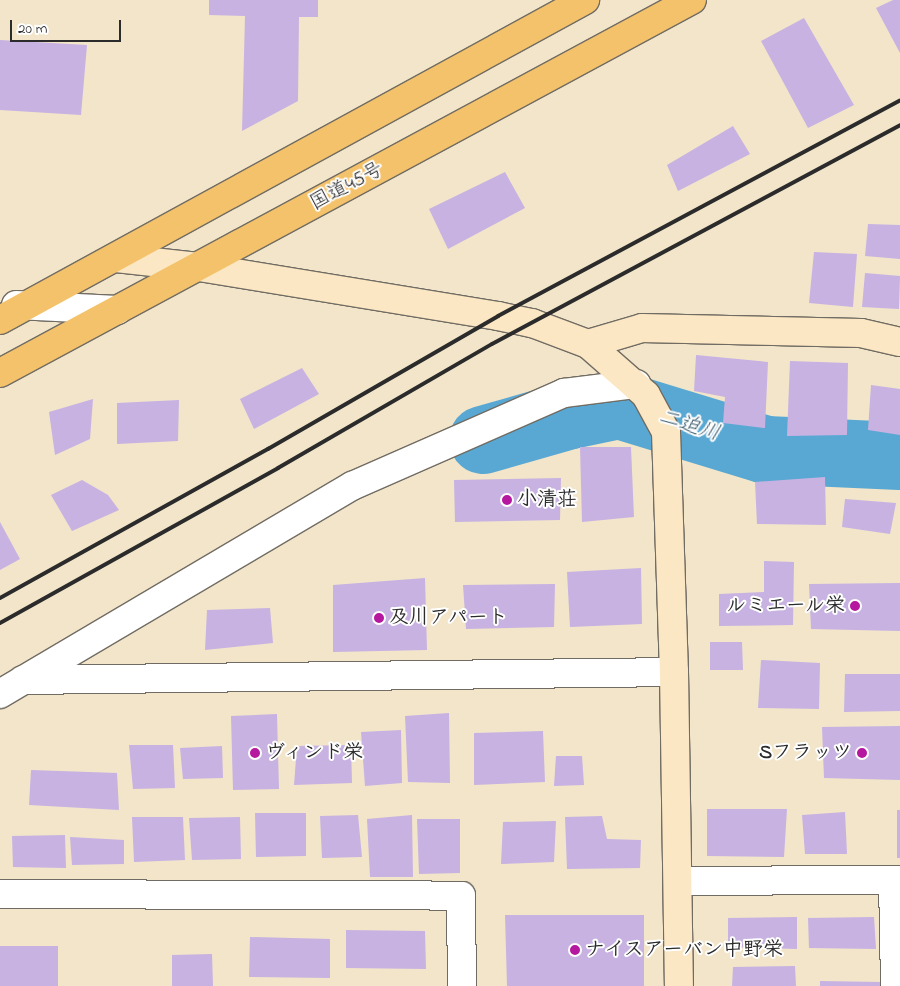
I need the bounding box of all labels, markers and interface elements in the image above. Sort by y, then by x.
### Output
scale bar [12,10,124,42]
text: 20 m [18,18,47,40]
street label: 国道45号 [306,158,388,216]
water label: 二迫川 [655,405,723,447]
place label: 小清荘 [517,488,577,512]
marker: 小清荘 [501,494,513,506]
place label: ルミエール栄 [725,594,845,618]
marker: ルミエール栄 [849,600,861,612]
place label: 及川アパート [389,606,509,630]
marker: 及川アパート [373,612,385,624]
place label: ヴィンド栄 [265,741,365,765]
place label: Sフラッツ [759,741,852,765]
marker: ヴィンド栄 [249,747,261,759]
marker: Sフラッツ [856,747,868,759]
place label: ナイスアーバン中野栄 [585,938,784,962]
marker: ナイスアーバン中野栄 [569,944,581,956]

